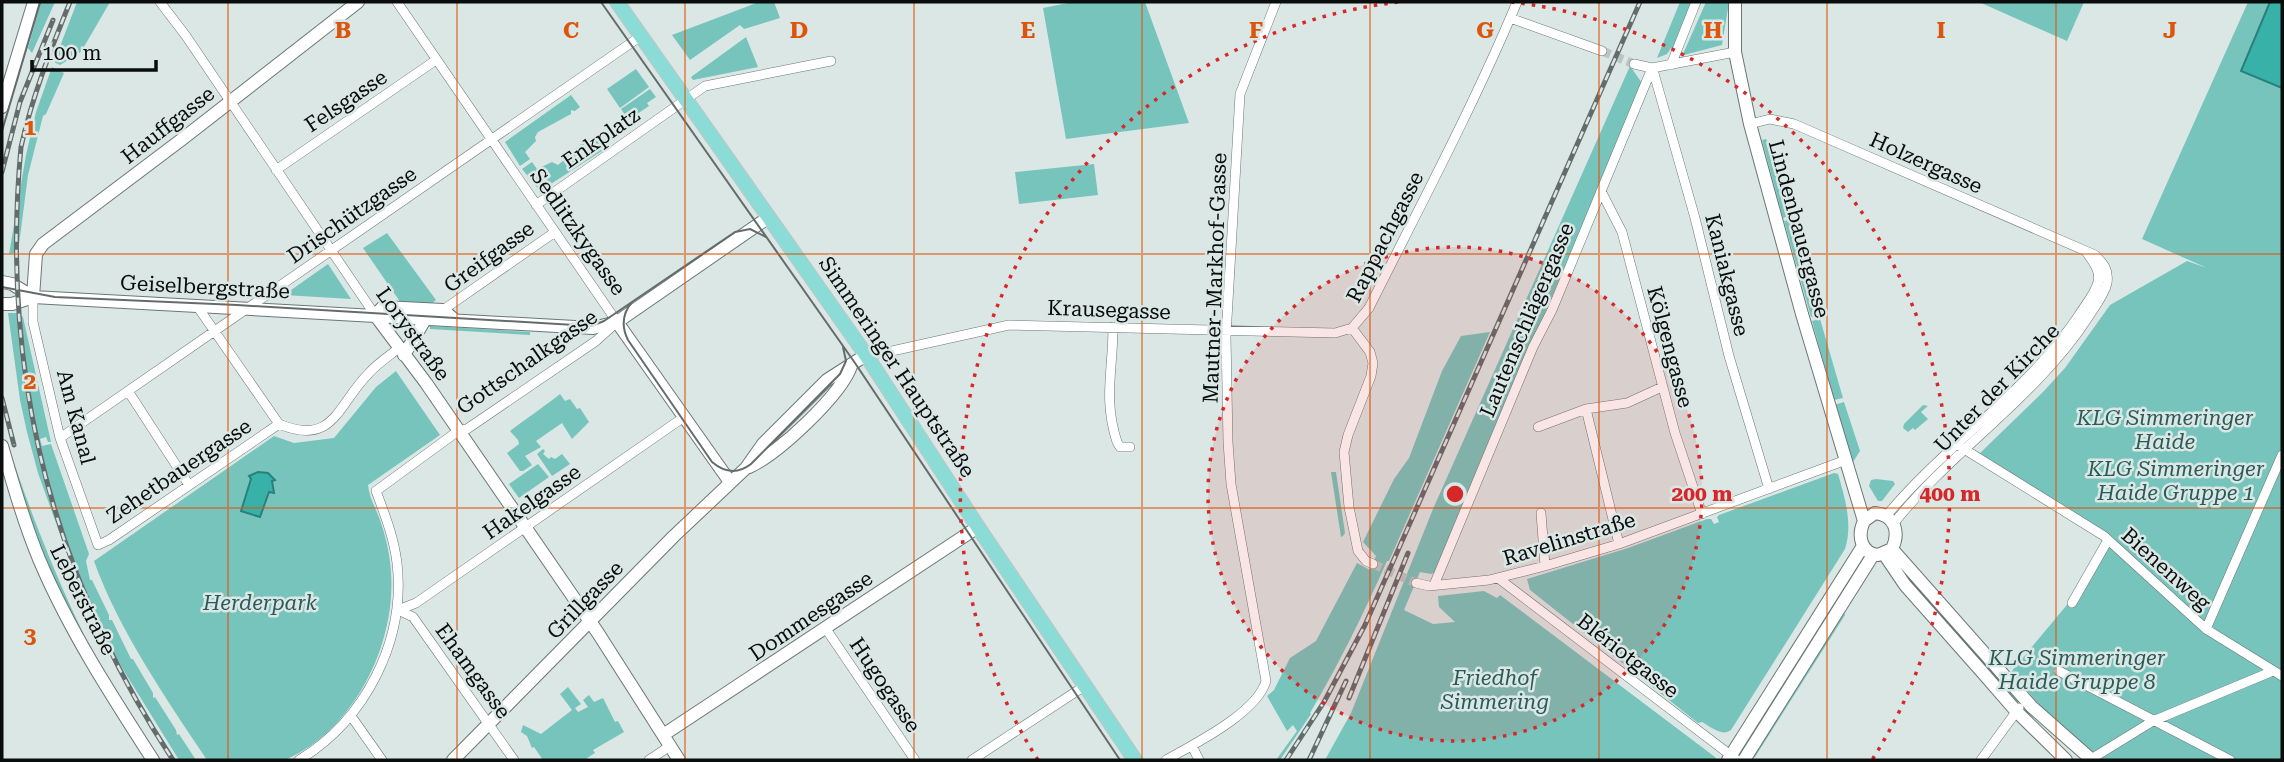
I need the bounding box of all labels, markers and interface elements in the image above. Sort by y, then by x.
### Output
text: B [335,17,351,44]
text: C [563,17,579,44]
text: D [790,17,808,44]
text: E [1021,17,1035,44]
text: F [1249,17,1263,44]
text: G [1476,17,1494,44]
text: H [1704,17,1723,44]
text: I [1936,17,1946,44]
text: J [2163,17,2177,44]
scale bar [32,28,156,72]
text: 100 m [42,41,102,65]
street label: Felsgasse [300,65,392,137]
street label: Hauffgasse [117,81,219,169]
street label: Enkplatz [558,103,644,173]
text: 1 [24,114,37,141]
street label: Holzergasse [1866,127,1986,199]
street label: Lindenbauergasse [1764,137,1834,321]
street label: Mautner-Markhof-Gasse [1199,152,1231,404]
street label: Drischützgasse [283,162,421,268]
street label: Sedlitzkygasse [525,164,631,300]
street label: Rappachgasse [1342,168,1428,306]
street label: Kaniakgasse [1700,211,1754,339]
street label: Greifgasse [439,216,539,298]
street label: Lautenschlägergasse [1475,219,1579,421]
street label: Simmeringer Hauptstraße [814,252,980,482]
street label: Geiselbergstraße [119,271,291,303]
street label: Lorystraße [371,283,455,385]
street label: Kölgengasse [1642,284,1698,410]
street label: Krausegasse [1047,296,1171,324]
street label: Gottschalkgasse [452,305,602,419]
street label: Unter der Kirche [1930,319,2064,457]
street label: Am Kanal [52,367,100,467]
text: 2 [24,368,36,395]
park label: KLG Simmeringer Haide [2076,406,2254,454]
street label: Zehetbauergasse [102,414,256,528]
park label: KLG Simmeringer Haide Gruppe 1 [2087,457,2265,505]
street label: Hakelgasse [479,460,585,544]
centre of rings [1443,482,1467,506]
text: 200 m [1672,482,1732,506]
text: 400 m [1920,482,1980,506]
street label: Ravelinstraße [1500,507,1638,571]
street label: Bienenweg [2117,523,2215,615]
street label: Leberstraße [45,541,121,659]
street label: Grillgasse [542,556,628,644]
street label: Dommesgasse [745,566,877,666]
park label: Herderpark [202,591,318,615]
street label: Blériotgasse [1572,609,1684,703]
street label: Ehamgasse [430,619,516,723]
text: 3 [24,622,37,649]
street label: Hugogasse [845,633,925,737]
park label: KLG Simmeringer Haide Gruppe 8 [1988,646,2166,694]
park label: Friedhof Simmering [1440,666,1549,714]

